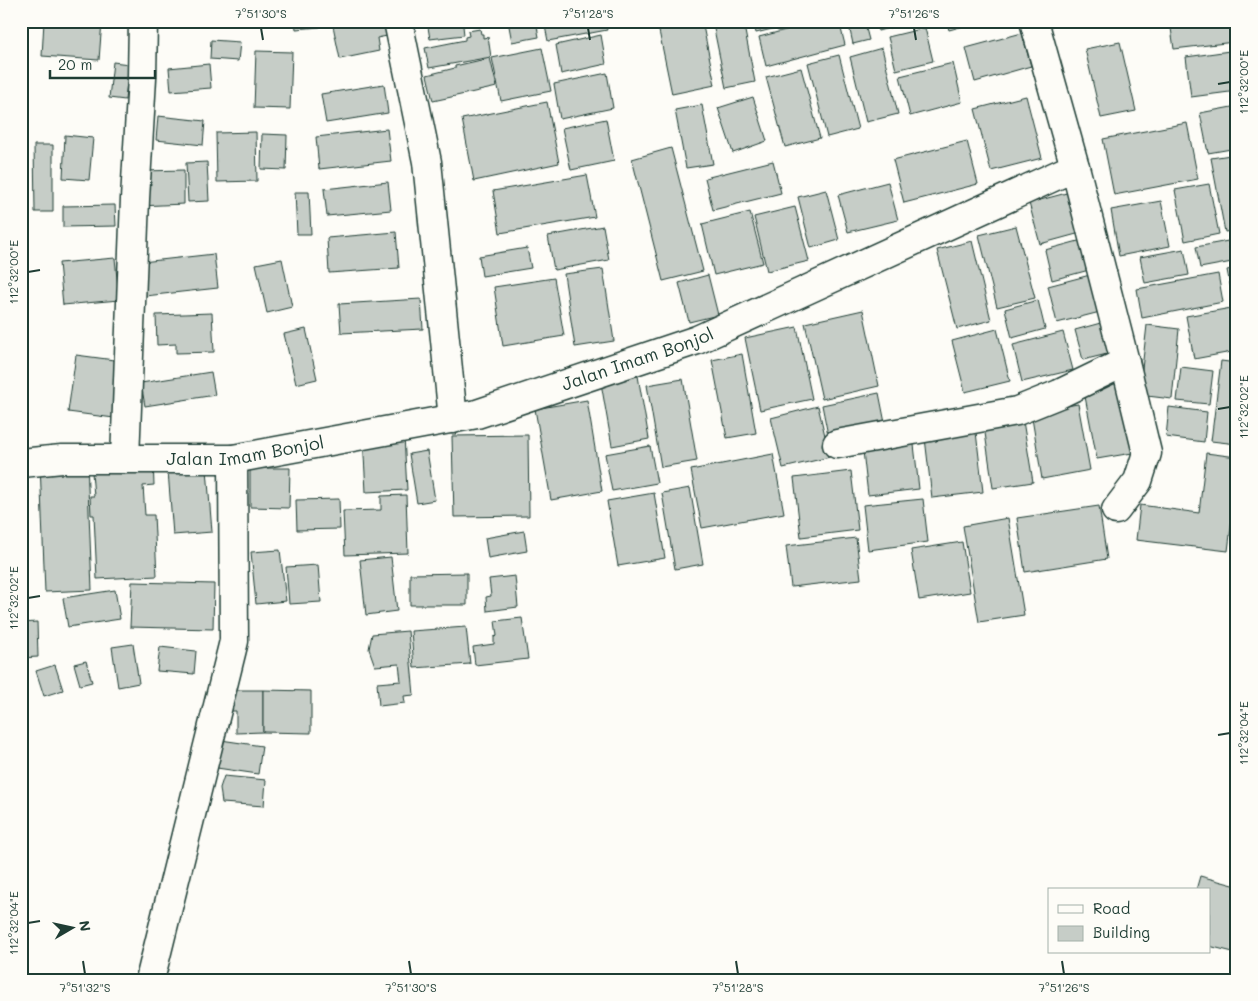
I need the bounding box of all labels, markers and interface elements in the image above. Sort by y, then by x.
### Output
text: 7°51'30"S [235,5,287,21]
text: 7°51'28"S [562,5,614,21]
text: 7°51'26"S [888,5,940,21]
scale bar [50,48,155,80]
text: 112°32'00"E [1235,50,1251,114]
text: 20 m [58,54,92,74]
text: 112°32'00"E [5,240,21,304]
street label: Jalan Imam Bonjol [558,321,717,396]
text: 112°32'02"E [1235,375,1251,439]
street label: Jalan Imam Bonjol [166,429,326,471]
text: 112°32'02"E [5,566,21,630]
text: 112°32'04"E [1235,701,1251,765]
legend [1048,888,1210,954]
text: 112°32'04"E [5,891,21,955]
text: Road [1093,898,1130,918]
north arrow [48,904,98,954]
text: N [75,919,96,933]
text: Building [1093,922,1150,942]
text: 7°51'32"S [59,979,111,995]
text: 7°51'30"S [385,979,437,995]
text: 7°51'28"S [712,979,764,995]
text: 7°51'26"S [1038,979,1090,995]

